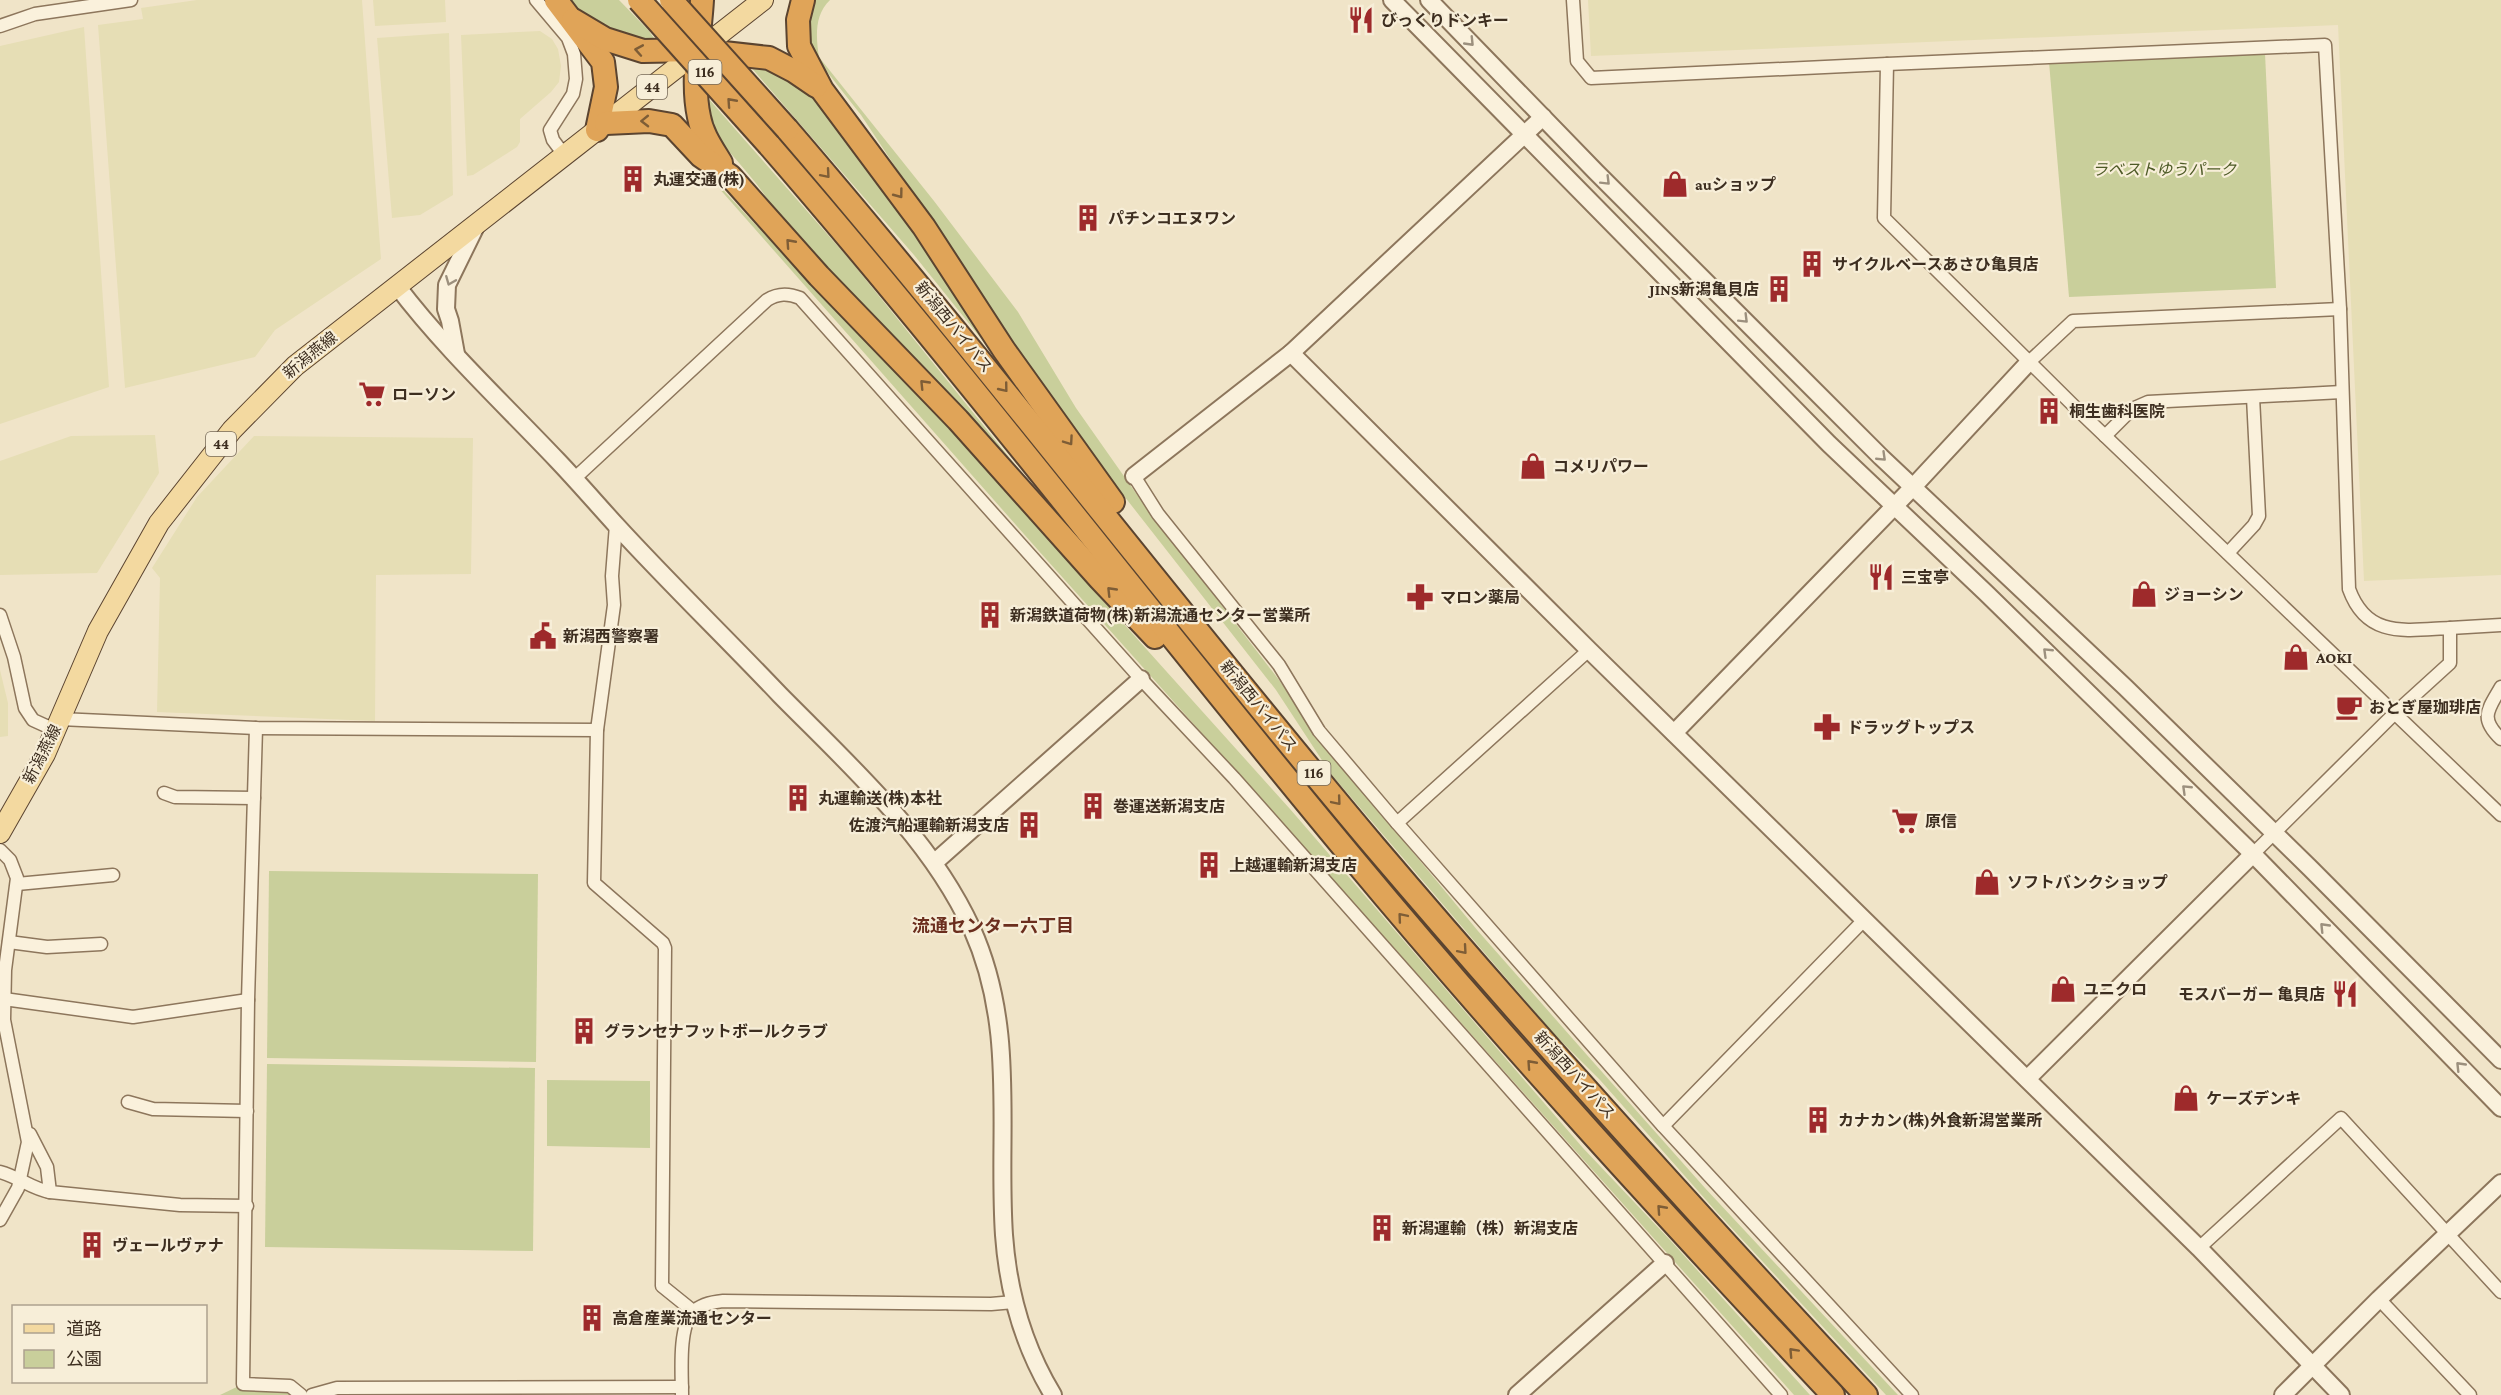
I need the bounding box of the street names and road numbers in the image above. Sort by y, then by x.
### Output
road number: 116 [688,60,722,84]
road number: 44 [637,75,667,99]
street label: 新潟西バイパス [912,278,996,376]
street label: 新潟燕線 [280,328,340,382]
road number: 44 [206,432,236,456]
street label: 新潟西バイパス [1217,657,1301,755]
street label: 新潟燕線 [20,722,64,786]
road number: 116 [1298,761,1330,785]
street label: 新潟西バイパス [1531,1028,1619,1122]

